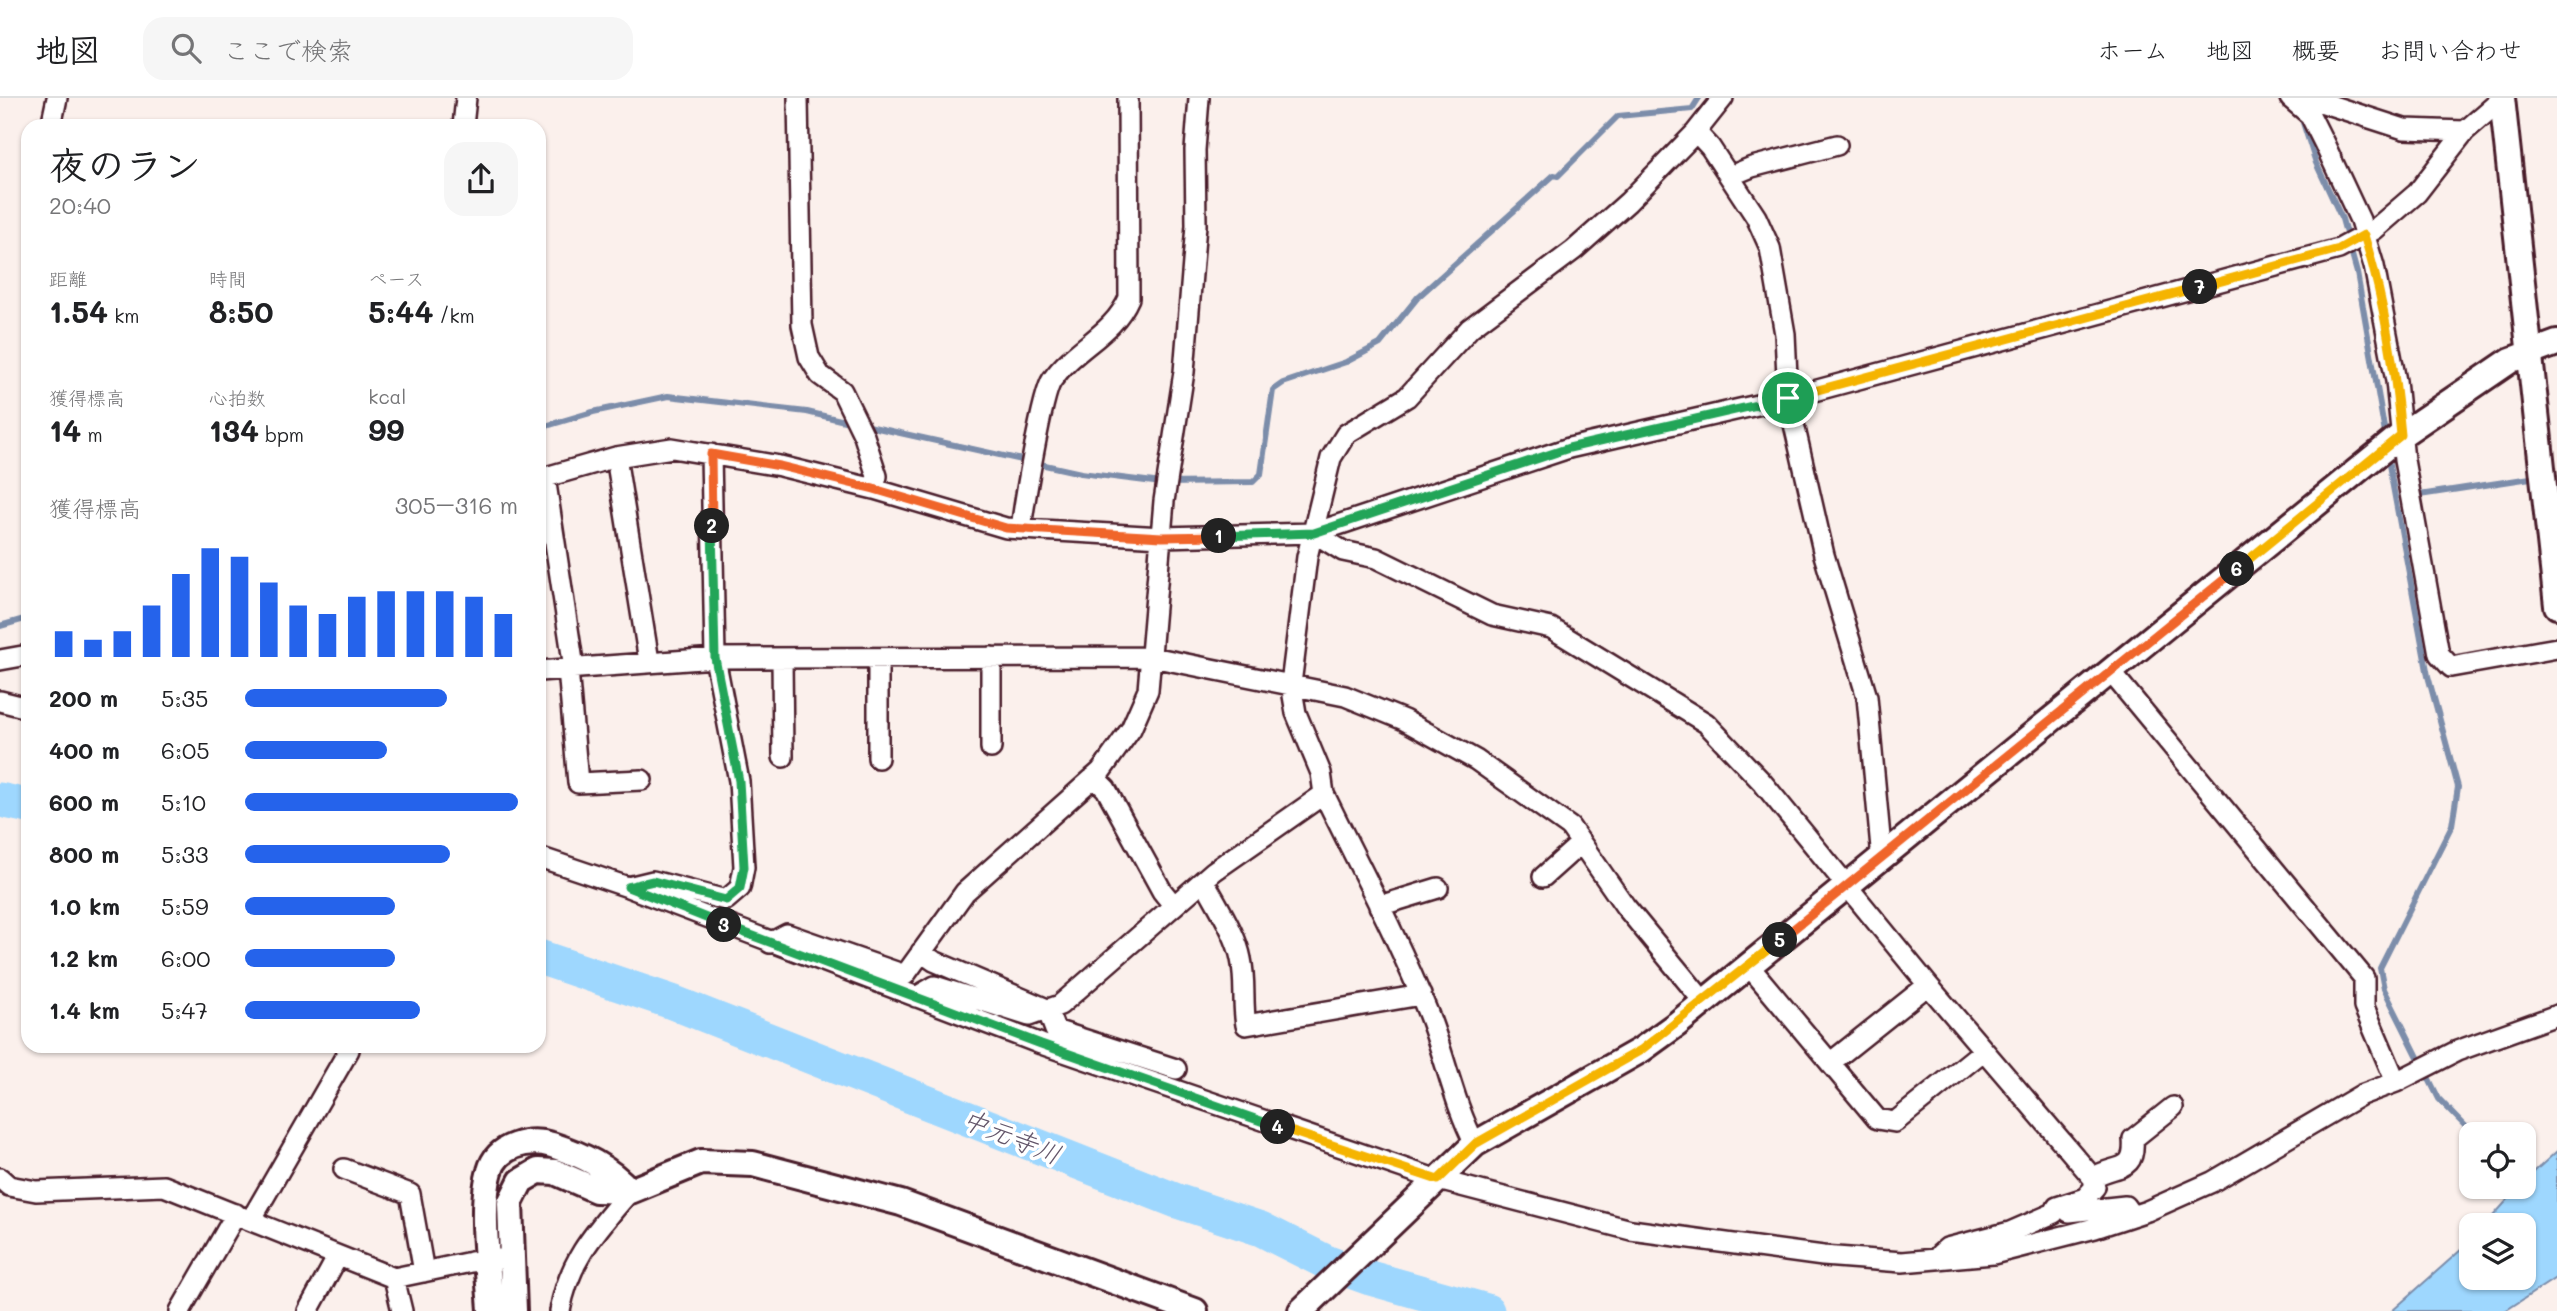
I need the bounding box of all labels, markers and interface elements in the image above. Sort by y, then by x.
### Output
search box [143,17,633,80]
text: 地図 [35,27,101,70]
icon: search [167,29,205,67]
text: ここで検索 [223,33,353,67]
text: ホーム [2097,34,2168,65]
text: 地図 [2206,34,2254,65]
text: 概要 [2292,34,2340,65]
text: お問い合わせ [2378,34,2522,65]
text: 夜のラン [49,139,201,189]
button: share [444,142,518,216]
text: 20:40 [49,190,111,220]
text: 距離 [49,266,87,291]
text: 時間 [209,266,247,291]
text: ペース [368,266,424,291]
pin: 7 [2182,270,2218,304]
text: 7 [2194,274,2205,299]
text: 1.54 [49,291,108,331]
text: 8:50 [209,291,274,331]
text: 5:44 [368,291,433,331]
text: km [108,303,139,328]
text: /km [433,303,475,328]
pin [1758,368,1818,428]
icon: arrive [1769,379,1807,417]
text: kcal [368,384,406,409]
text: 獲得標高 [49,385,125,410]
text: 心拍数 [209,385,266,410]
text: 99 [368,409,404,449]
text: 14 [49,410,81,450]
text: 134 [209,410,259,450]
text: m [81,422,103,447]
text: bpm [259,422,304,447]
text: 305–316 m [395,490,518,520]
text: 獲得標高 [49,493,141,523]
pin: 2 [694,508,730,544]
text: 2 [706,513,717,538]
pin: 1 [1202,518,1236,554]
text: 1 [1214,523,1223,548]
pin: 6 [2220,552,2254,587]
text: 6 [2231,556,2242,581]
text: 200 m [49,683,118,713]
text: 5:35 [161,683,208,713]
text: 400 m [49,735,120,765]
text: 6:05 [161,735,210,765]
text: 600 m [49,787,119,817]
text: 5:10 [161,787,206,817]
text: 800 m [49,839,119,869]
text: 5:33 [161,839,209,869]
text: 1.0 km [49,891,120,921]
text: 5:59 [161,891,209,921]
pin: 3 [706,908,742,942]
text: 3 [718,912,729,937]
pin: 5 [1762,922,1798,958]
text: 5 [1774,927,1785,952]
text: 1.2 km [49,943,118,973]
text: 6:00 [161,943,210,973]
text: 1.4 km [49,995,120,1025]
text: 5:47 [161,995,208,1025]
water label: 中元寺川 [957,1101,1067,1171]
pin: 4 [1260,1110,1296,1144]
text: 4 [1271,1114,1284,1139]
map controls [2459,1122,2536,1290]
button: locate [2459,1122,2536,1199]
button: layers [2459,1213,2536,1290]

